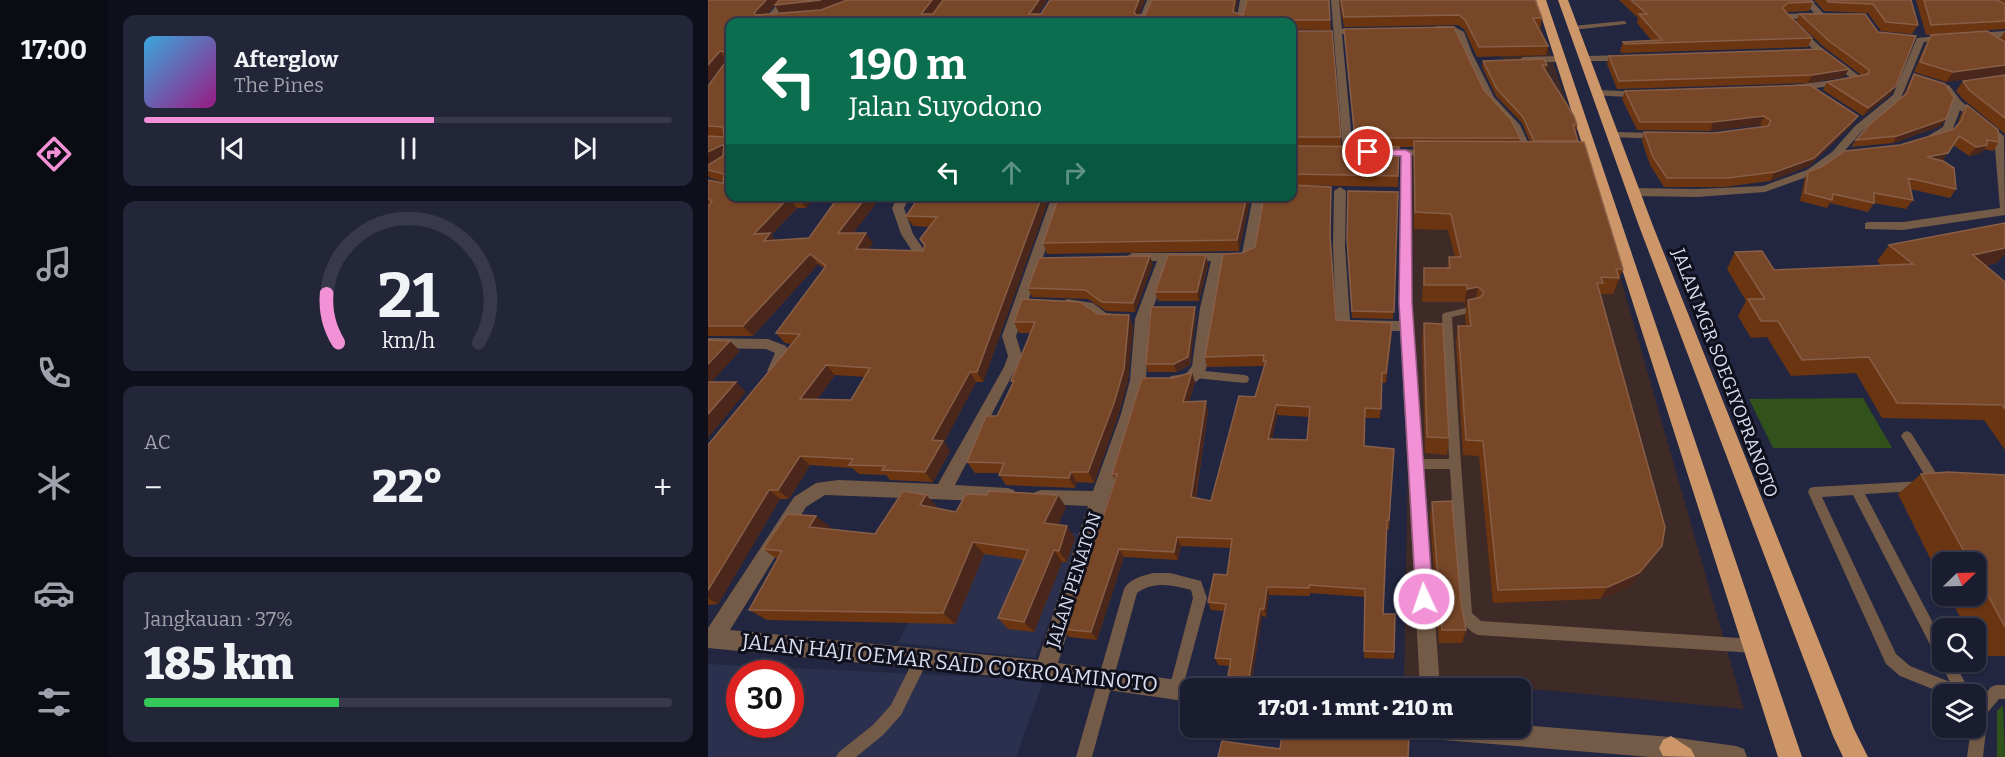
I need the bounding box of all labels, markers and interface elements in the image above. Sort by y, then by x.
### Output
text: 17:00 [21,34,87,66]
text: 190 m [849,40,966,90]
icon: left [750,42,828,120]
text: Afterglow [234,46,338,73]
text: The Pines [234,73,324,97]
text: Jalan Suyodono [849,91,1042,123]
pin [1342,126,1393,177]
icon: previous [216,132,249,165]
icon: pause [392,132,425,165]
icon: next [568,132,601,165]
icon: directions [33,133,75,175]
icon: arrive [1351,135,1384,168]
icon: left [932,156,965,189]
icon: ahead [995,156,1028,189]
icon: right [1058,156,1091,189]
icon: music [33,243,75,285]
street label: JALAN MGR SOEGIYOPRANOTO [1667,244,1783,501]
text: 21 [377,259,439,334]
text: km/h [381,328,435,354]
icon: phone [33,352,75,394]
text: AC [144,430,171,454]
text: 22° [372,460,443,514]
icon: climate [33,462,75,504]
text: − [144,468,162,508]
text: + [653,468,672,508]
street label: JALAN PENATON [1041,510,1106,651]
north arrow [1932,552,1986,606]
map controls [1932,552,1986,738]
position arrow [1392,567,1456,631]
icon: car [33,572,75,614]
text: Jangkauan · 37% [144,607,293,631]
button: search [1932,618,1986,672]
street label: JALAN HAJI OEMAR SAID COKROAMINOTO [740,628,1159,698]
text: 185 km [144,637,293,691]
speed limit sign: 30 [726,660,804,738]
icon: filters [33,681,75,723]
button: layers [1932,684,1986,738]
text: 17:01 · 1 mnt · 210 m [1258,694,1453,721]

